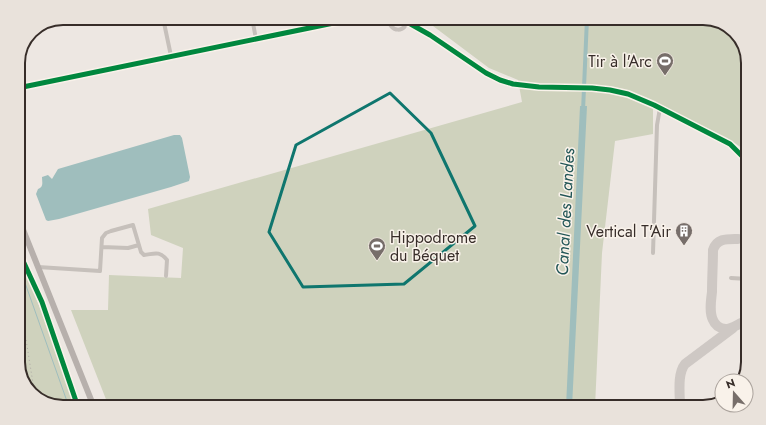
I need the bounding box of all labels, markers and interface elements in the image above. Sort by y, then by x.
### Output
place label: Tir à l'Arc [588,50,652,73]
sports icon: Tir à l'Arc [655,51,675,76]
water label: Canal des Landes [550,147,580,276]
place label: Vertical T'Air [586,220,672,243]
building icon: Vertical T'Air [674,221,694,246]
place label: Hippodrome du Béquet [390,226,476,267]
sports icon: Hippodrome du Béquet [367,236,387,261]
north arrow [714,373,754,413]
text: N [724,375,737,393]

